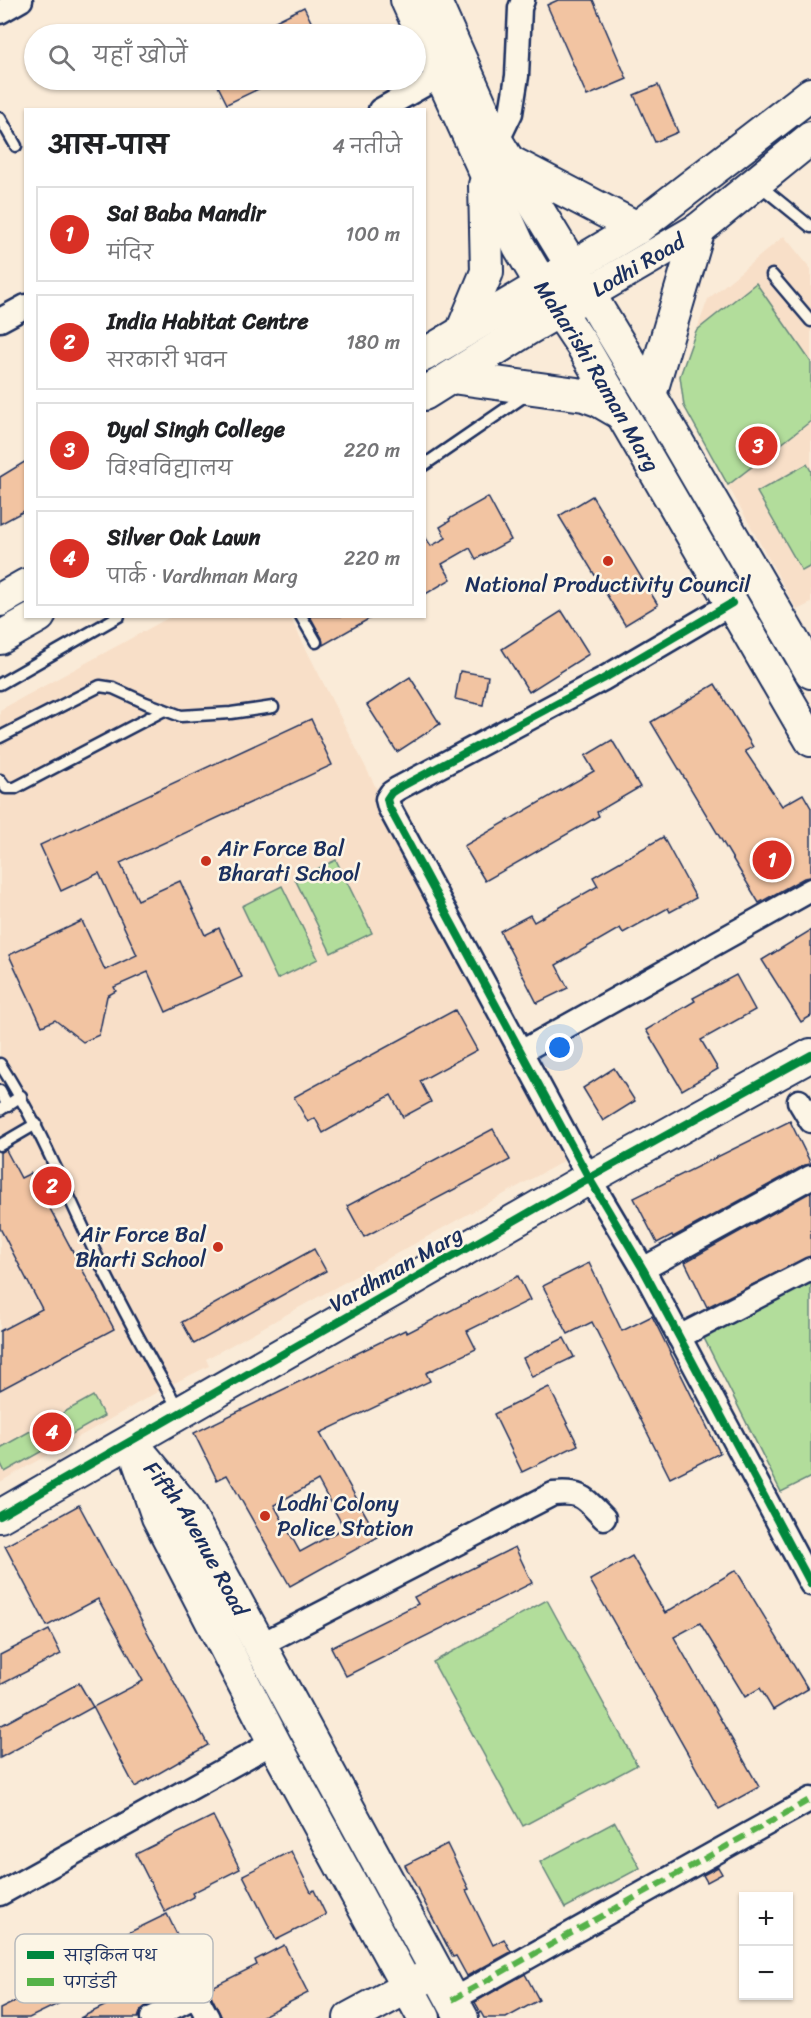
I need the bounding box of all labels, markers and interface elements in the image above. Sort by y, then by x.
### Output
search box [24,24,426,90]
text: यहाँ खोजें [93,36,188,75]
icon: search [45,41,78,74]
text: आस-पास [48,122,168,168]
text: 4 नतीजे [332,129,402,164]
text: Sai Baba Mandir [107,194,265,233]
text: 1 [65,217,74,252]
text: 100 m [346,217,400,252]
street label: Lodhi Road [584,221,694,308]
text: मंदिर [107,235,153,270]
street label: Maharishi Raman Marg [524,272,671,479]
text: India Habitat Centre [107,302,309,341]
text: 2 [64,325,75,360]
text: 180 m [346,325,400,360]
text: सरकारी भवन [107,343,227,378]
text: Dyal Singh College [107,410,285,449]
pin: 3 [738,424,777,468]
text: 3 [64,433,75,468]
text: 220 m [344,433,400,468]
text: विश्वविद्यालय [107,451,233,486]
text: Silver Oak Lawn [107,518,261,557]
text: 4 [63,541,76,576]
text: 220 m [344,541,400,576]
marker: National Productivity Council [601,554,615,568]
text: पार्क · Vardhman Marg [107,559,298,594]
place label: National Productivity Council [465,565,751,604]
place label: Air Force Bal Bharati School [217,829,361,893]
pin: 1 [752,838,792,882]
marker: Air Force Bal Bharati School [199,854,213,868]
your location [545,1033,574,1062]
pin: 2 [32,1164,72,1208]
place label: Air Force Bal Bharti School [75,1215,207,1279]
street label: Vardhman Marg [322,1215,470,1323]
marker: Air Force Bal Bharti School [211,1240,225,1254]
pin: 4 [32,1410,72,1454]
street label: Fifth Avenue Road [134,1451,261,1624]
place label: Lodhi Colony Police Station [277,1484,413,1548]
marker: Lodhi Colony Police Station [258,1509,272,1523]
map controls [739,1892,793,2000]
button: + [739,1892,793,1946]
legend [15,1934,213,2003]
text: साइकिल पथ [63,1941,158,1970]
button: − [739,1946,793,2000]
text: पगडंडी [63,1968,118,1997]

